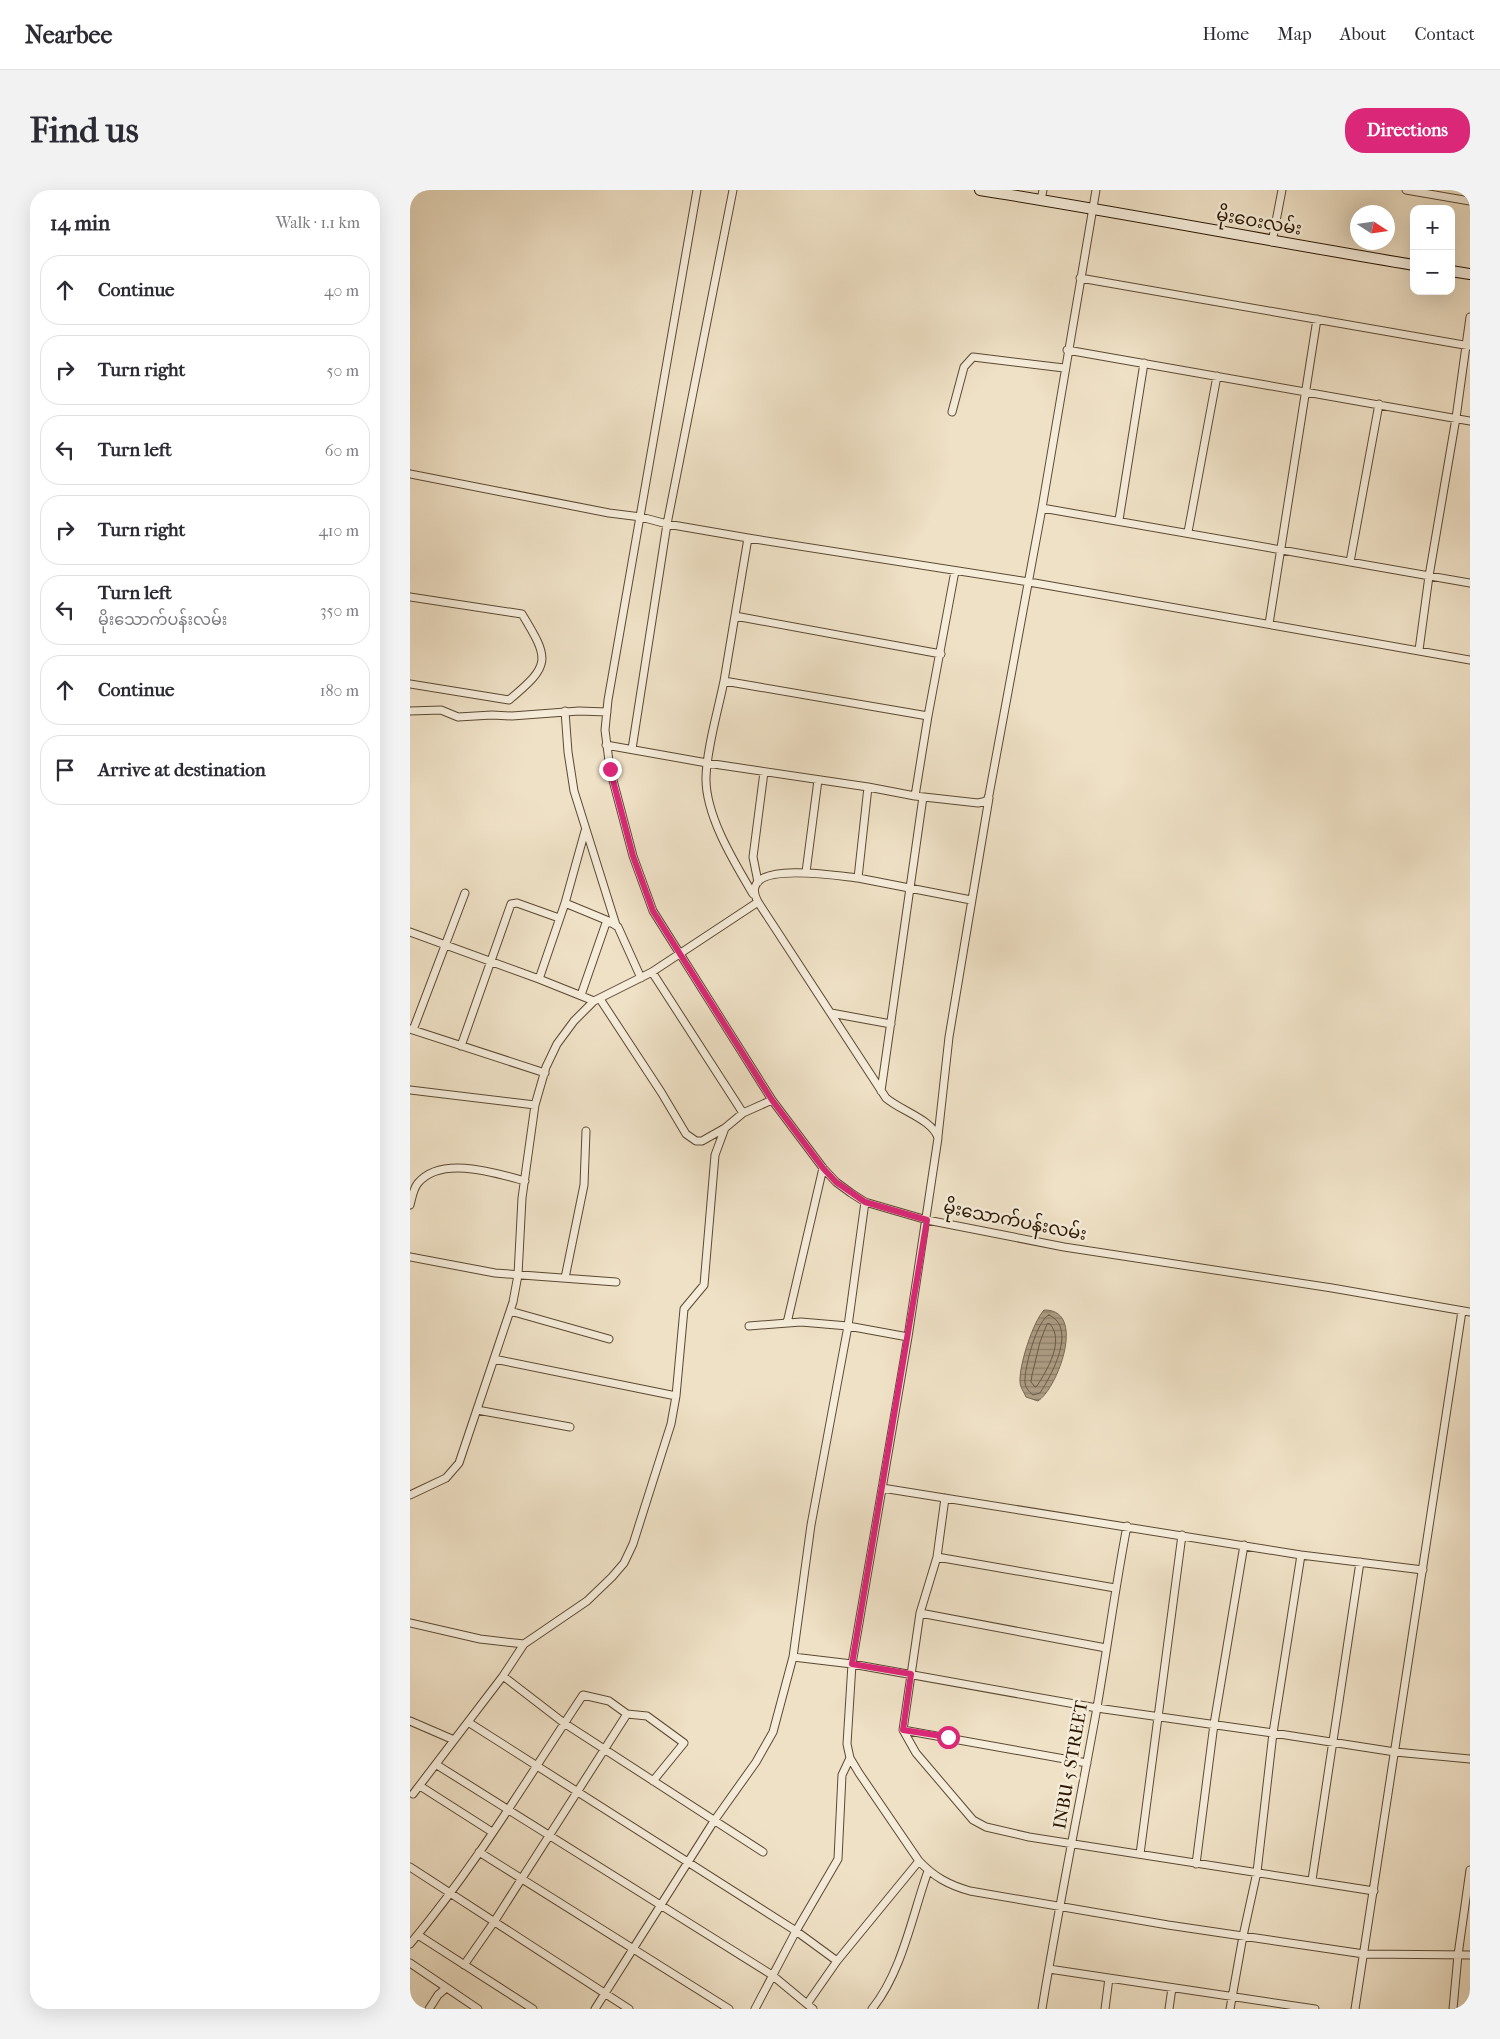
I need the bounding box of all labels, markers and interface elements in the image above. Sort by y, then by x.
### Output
text: Nearbee [25,21,112,49]
text: Home [1202,24,1249,45]
text: Map [1277,24,1312,45]
text: About [1340,24,1386,45]
text: Contact [1414,24,1475,45]
button: Directions [1345,108,1470,153]
text: Find us [30,110,139,151]
street label: မိုးဝေးလမ်း [1214,200,1304,244]
north arrow [1350,205,1395,250]
map controls [1410,205,1455,295]
button: + [1410,205,1455,250]
text: 14 min [50,211,110,235]
text: Walk · 1.1 km [276,213,360,232]
button: − [1410,250,1455,295]
icon: ahead [51,276,79,304]
text: Continue [98,279,174,301]
text: 40 m [324,281,359,300]
icon: right [51,356,79,384]
text: Turn right [98,359,185,381]
text: 50 m [327,361,359,380]
icon: left [51,436,79,464]
text: Turn left [98,439,172,461]
text: 60 m [325,441,359,460]
icon: right [51,516,79,544]
text: Turn right [98,519,185,541]
text: 410 m [318,521,359,540]
text: Turn left [98,582,172,604]
icon: left [51,596,79,624]
text: 350 m [320,601,359,620]
text: မိုးသောက်ပန်းလမ်း [98,610,227,629]
icon: ahead [51,676,79,704]
text: Continue [98,679,174,701]
text: 180 m [320,681,359,700]
icon: arrive [51,756,79,784]
route end [599,758,622,781]
text: Arrive at destination [98,759,266,781]
street label: မိုးသောက်ပန်းလမ်း [941,1193,1089,1249]
street label: INBU 5 STREET [1049,1698,1093,1831]
route start [937,1726,960,1749]

